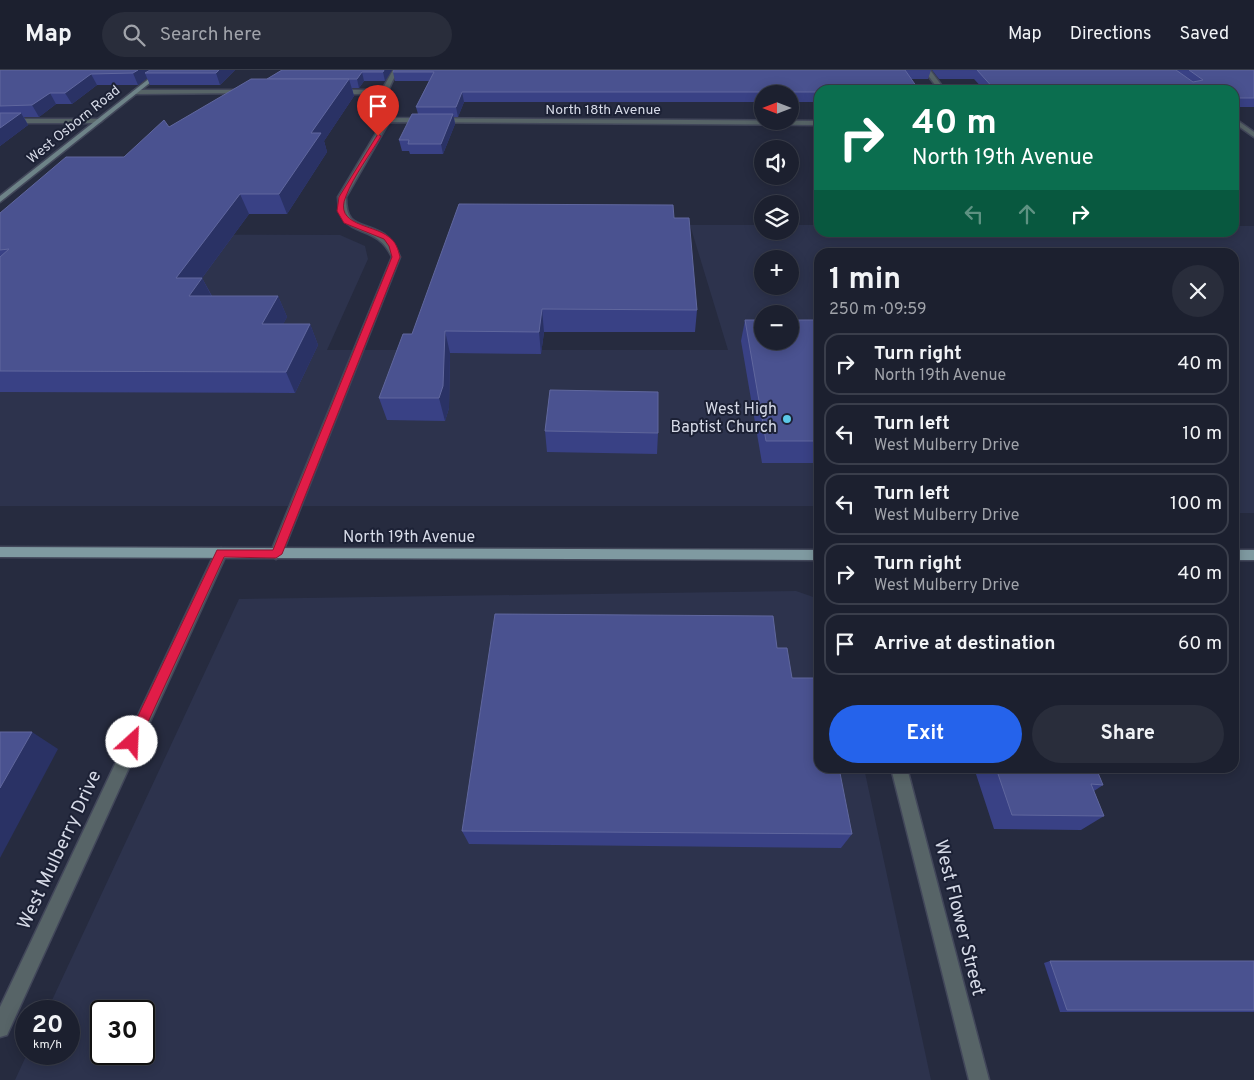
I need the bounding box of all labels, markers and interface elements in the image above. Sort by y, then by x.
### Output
search box [102,12,452,57]
text: Map [25,20,72,50]
icon: search [120,21,148,49]
text: Search here [160,23,261,47]
text: Map [1008,23,1042,46]
text: Directions [1070,23,1152,46]
text: Saved [1180,23,1229,46]
street label: West Osborn Road [24,82,124,168]
pin [357,85,399,136]
north arrow [754,85,799,130]
map controls [754,85,799,350]
icon: arrive [364,92,392,120]
street label: North 18th Avenue [545,102,661,119]
text: 40 m [912,102,997,146]
icon: right [829,105,894,170]
button: sound [754,140,799,185]
text: North 19th Avenue [912,145,1094,172]
button: layers [754,195,799,240]
icon: left [960,200,988,228]
icon: ahead [1013,200,1041,228]
icon: right [1066,200,1094,228]
button: + [754,250,799,295]
text: 1 min [829,262,901,299]
button: close [1172,265,1224,317]
text: 250 m · 09:59 [829,300,927,320]
button: − [754,305,799,350]
text: Turn right [874,342,962,366]
icon: right [831,350,859,378]
text: 40 m [1177,352,1222,376]
text: North 19th Avenue [874,366,1006,386]
place label: West High Baptist Church [671,400,777,438]
text: Turn left [874,412,950,436]
marker: West High Baptist Church [781,413,793,425]
icon: left [831,420,859,448]
text: 10 m [1182,422,1222,446]
text: West Mulberry Drive [874,436,1019,456]
text: Turn left [874,482,950,506]
icon: left [831,490,859,518]
text: 100 m [1170,492,1222,516]
text: West Mulberry Drive [874,506,1019,526]
street label: North 19th Avenue [343,528,475,548]
text: Turn right [874,552,962,576]
icon: right [831,560,859,588]
text: 40 m [1177,562,1222,586]
text: West Mulberry Drive [874,576,1019,596]
icon: arrive [831,630,859,658]
text: Arrive at destination [874,632,1055,656]
text: 60 m [1178,632,1222,656]
button: Exit [829,705,1022,763]
button: Share [1032,705,1224,763]
position arrow [105,715,157,767]
street label: West Mulberry Drive [13,767,107,933]
street label: West Flower Street [928,837,990,999]
speed limit sign: 30 [90,1000,155,1065]
text: 20 [32,1010,63,1042]
text: km/h [33,1037,62,1053]

